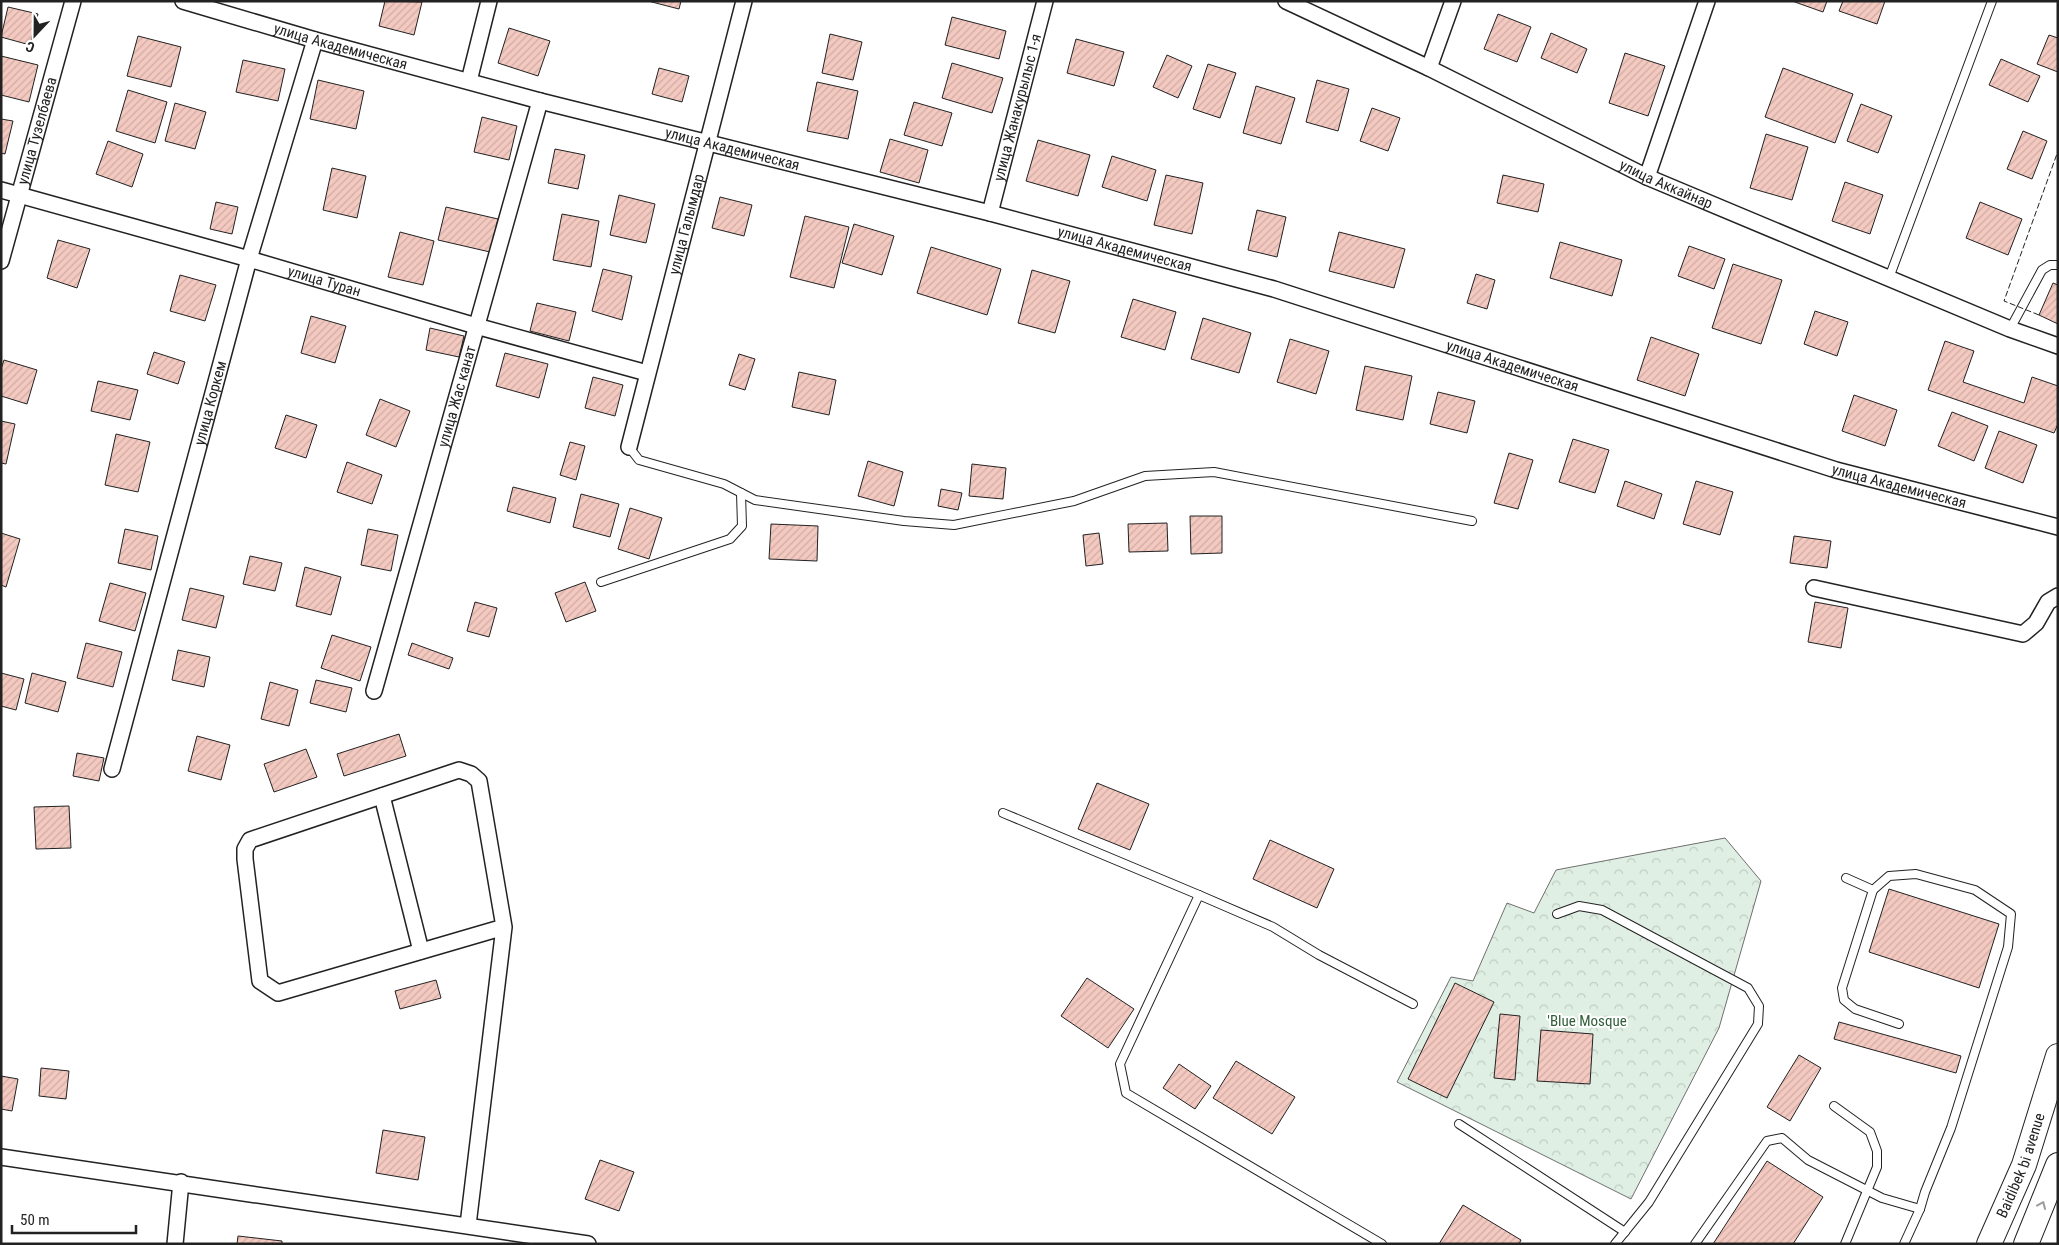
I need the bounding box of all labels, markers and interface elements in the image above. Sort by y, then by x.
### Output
north arrow [10,10,60,60]
street label: улица Академическая [272,19,409,74]
street label: улица Жанакурылыс 1-я [990,32,1045,183]
text: С [23,38,37,56]
street label: улица Тузелбаева [14,75,60,187]
street label: улица Академическая [663,123,802,174]
street label: улица Аккайнар [1616,156,1715,212]
street label: улица Галымдар [665,172,708,276]
street label: улица Академическая [1056,223,1194,276]
street label: улица Туран [286,262,363,301]
street label: улица Академическая [1444,336,1581,396]
street label: улица Жас канат [434,344,480,449]
street label: улица Коркем [190,359,230,447]
street label: улица Академическая [1829,460,1968,512]
park label: 'Blue Mosque [1547,1012,1627,1030]
street label: Baidibek bi avenue [1993,1111,2049,1221]
one-way arrow [2036,1201,2047,1210]
scale bar [12,1202,136,1234]
text: 50 m [20,1211,50,1229]

